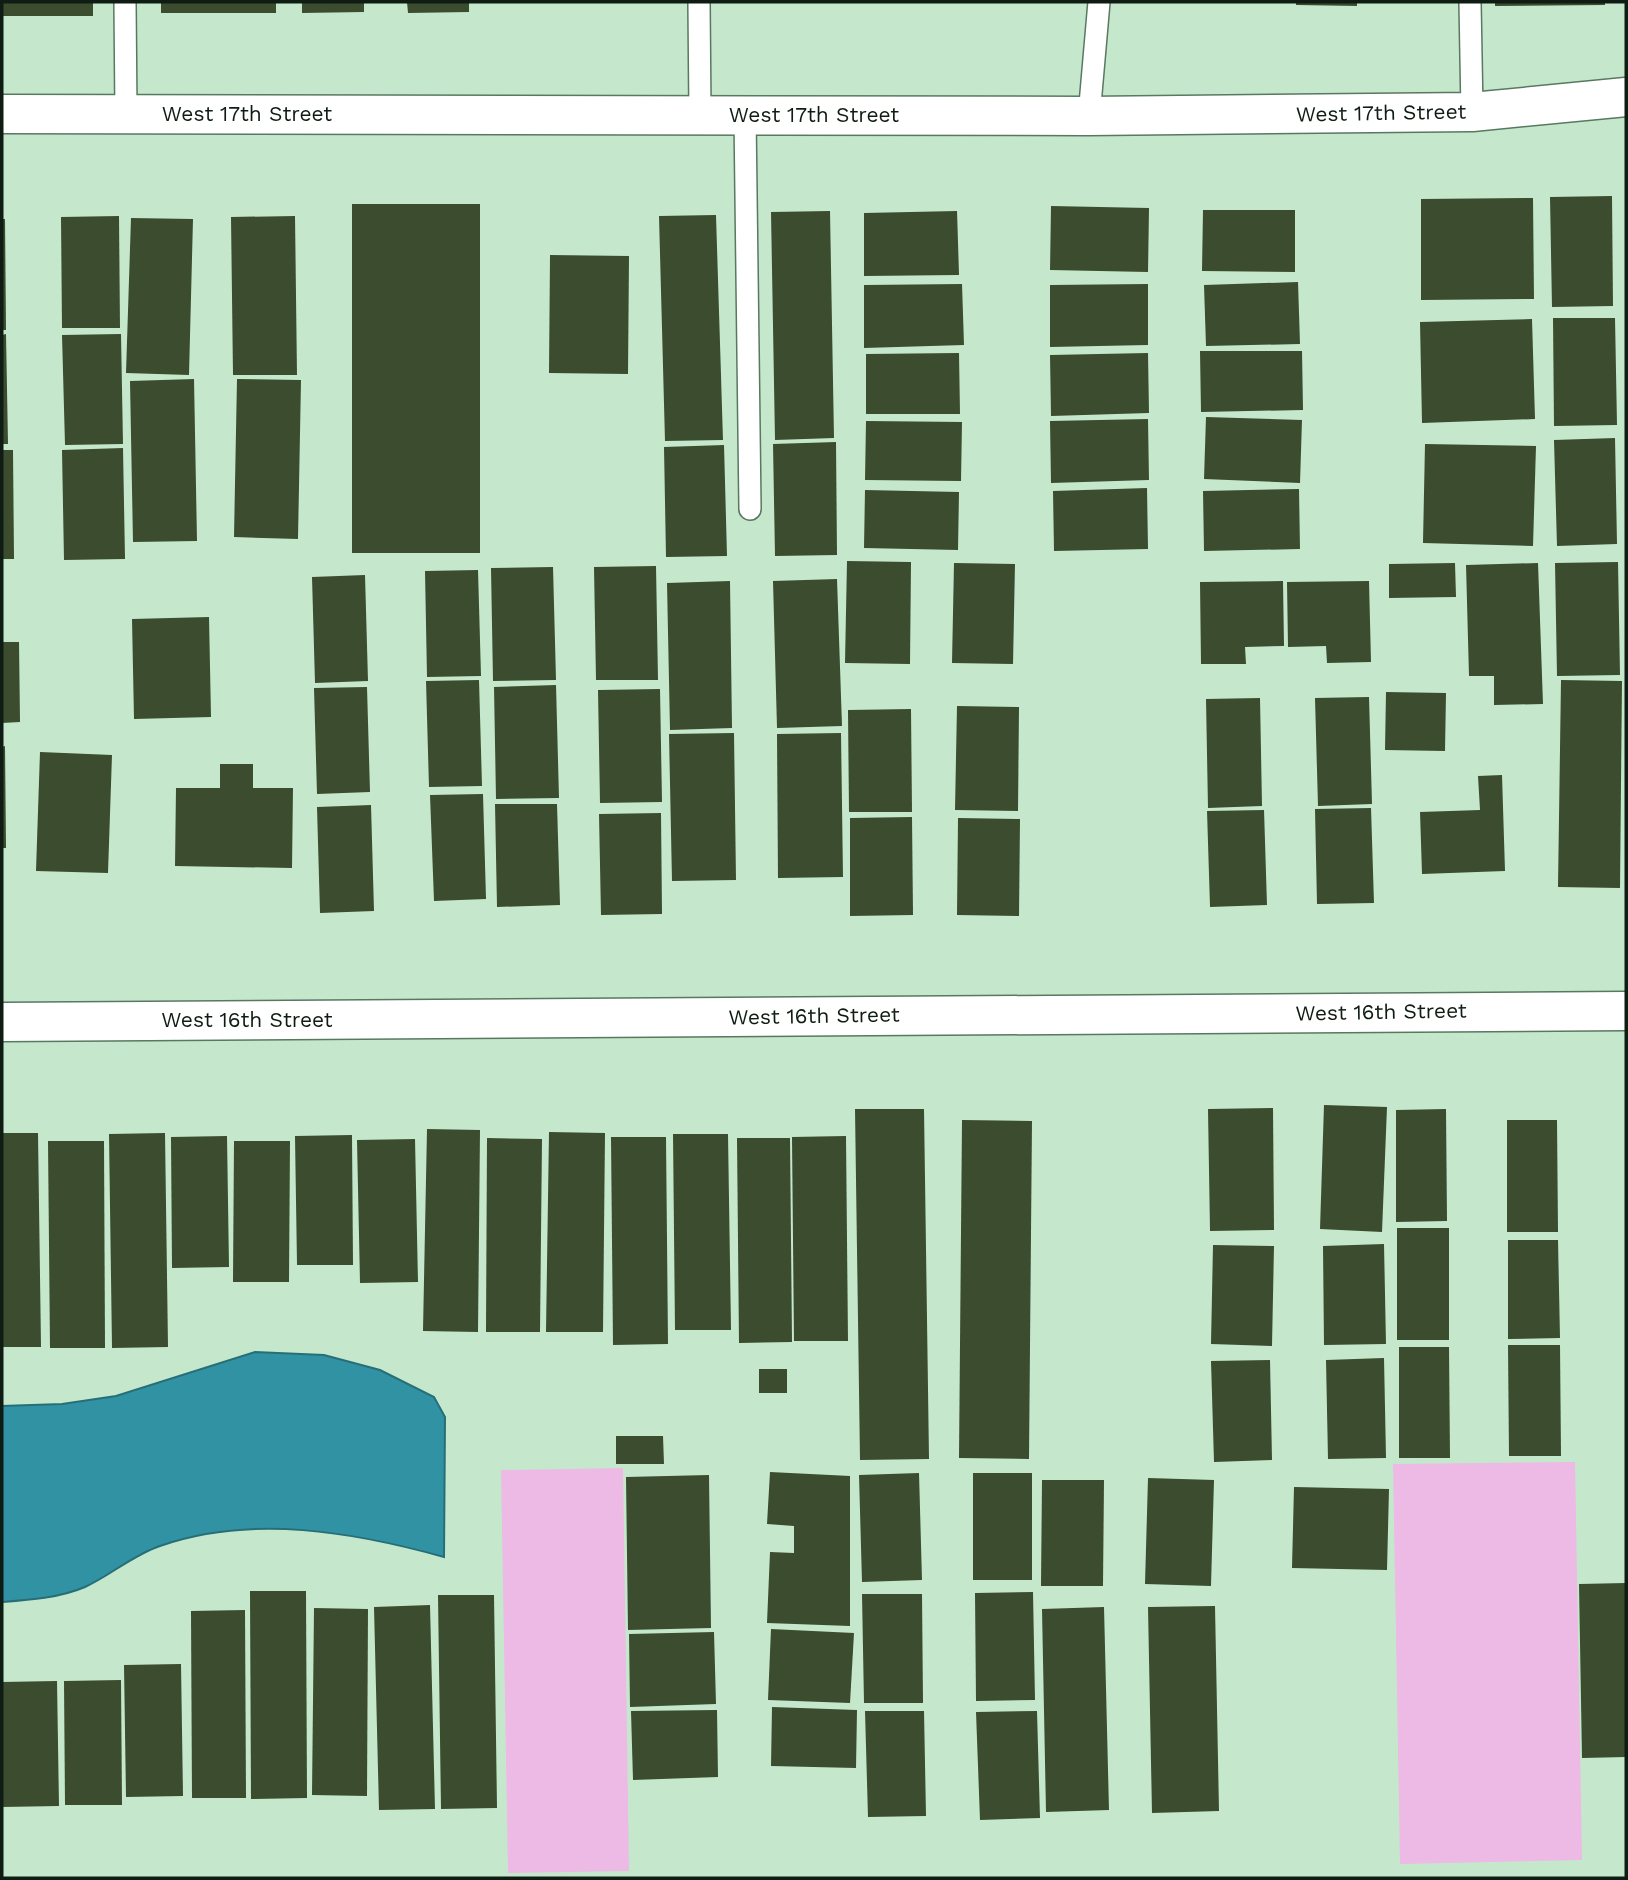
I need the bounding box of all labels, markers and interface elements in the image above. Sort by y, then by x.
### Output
street label: West 17th Street [1296,99,1467,126]
street label: West 17th Street [162,101,332,126]
street label: West 17th Street [729,102,899,127]
street label: West 16th Street [1295,998,1467,1025]
street label: West 16th Street [728,1002,900,1029]
street label: West 16th Street [161,1007,333,1032]

